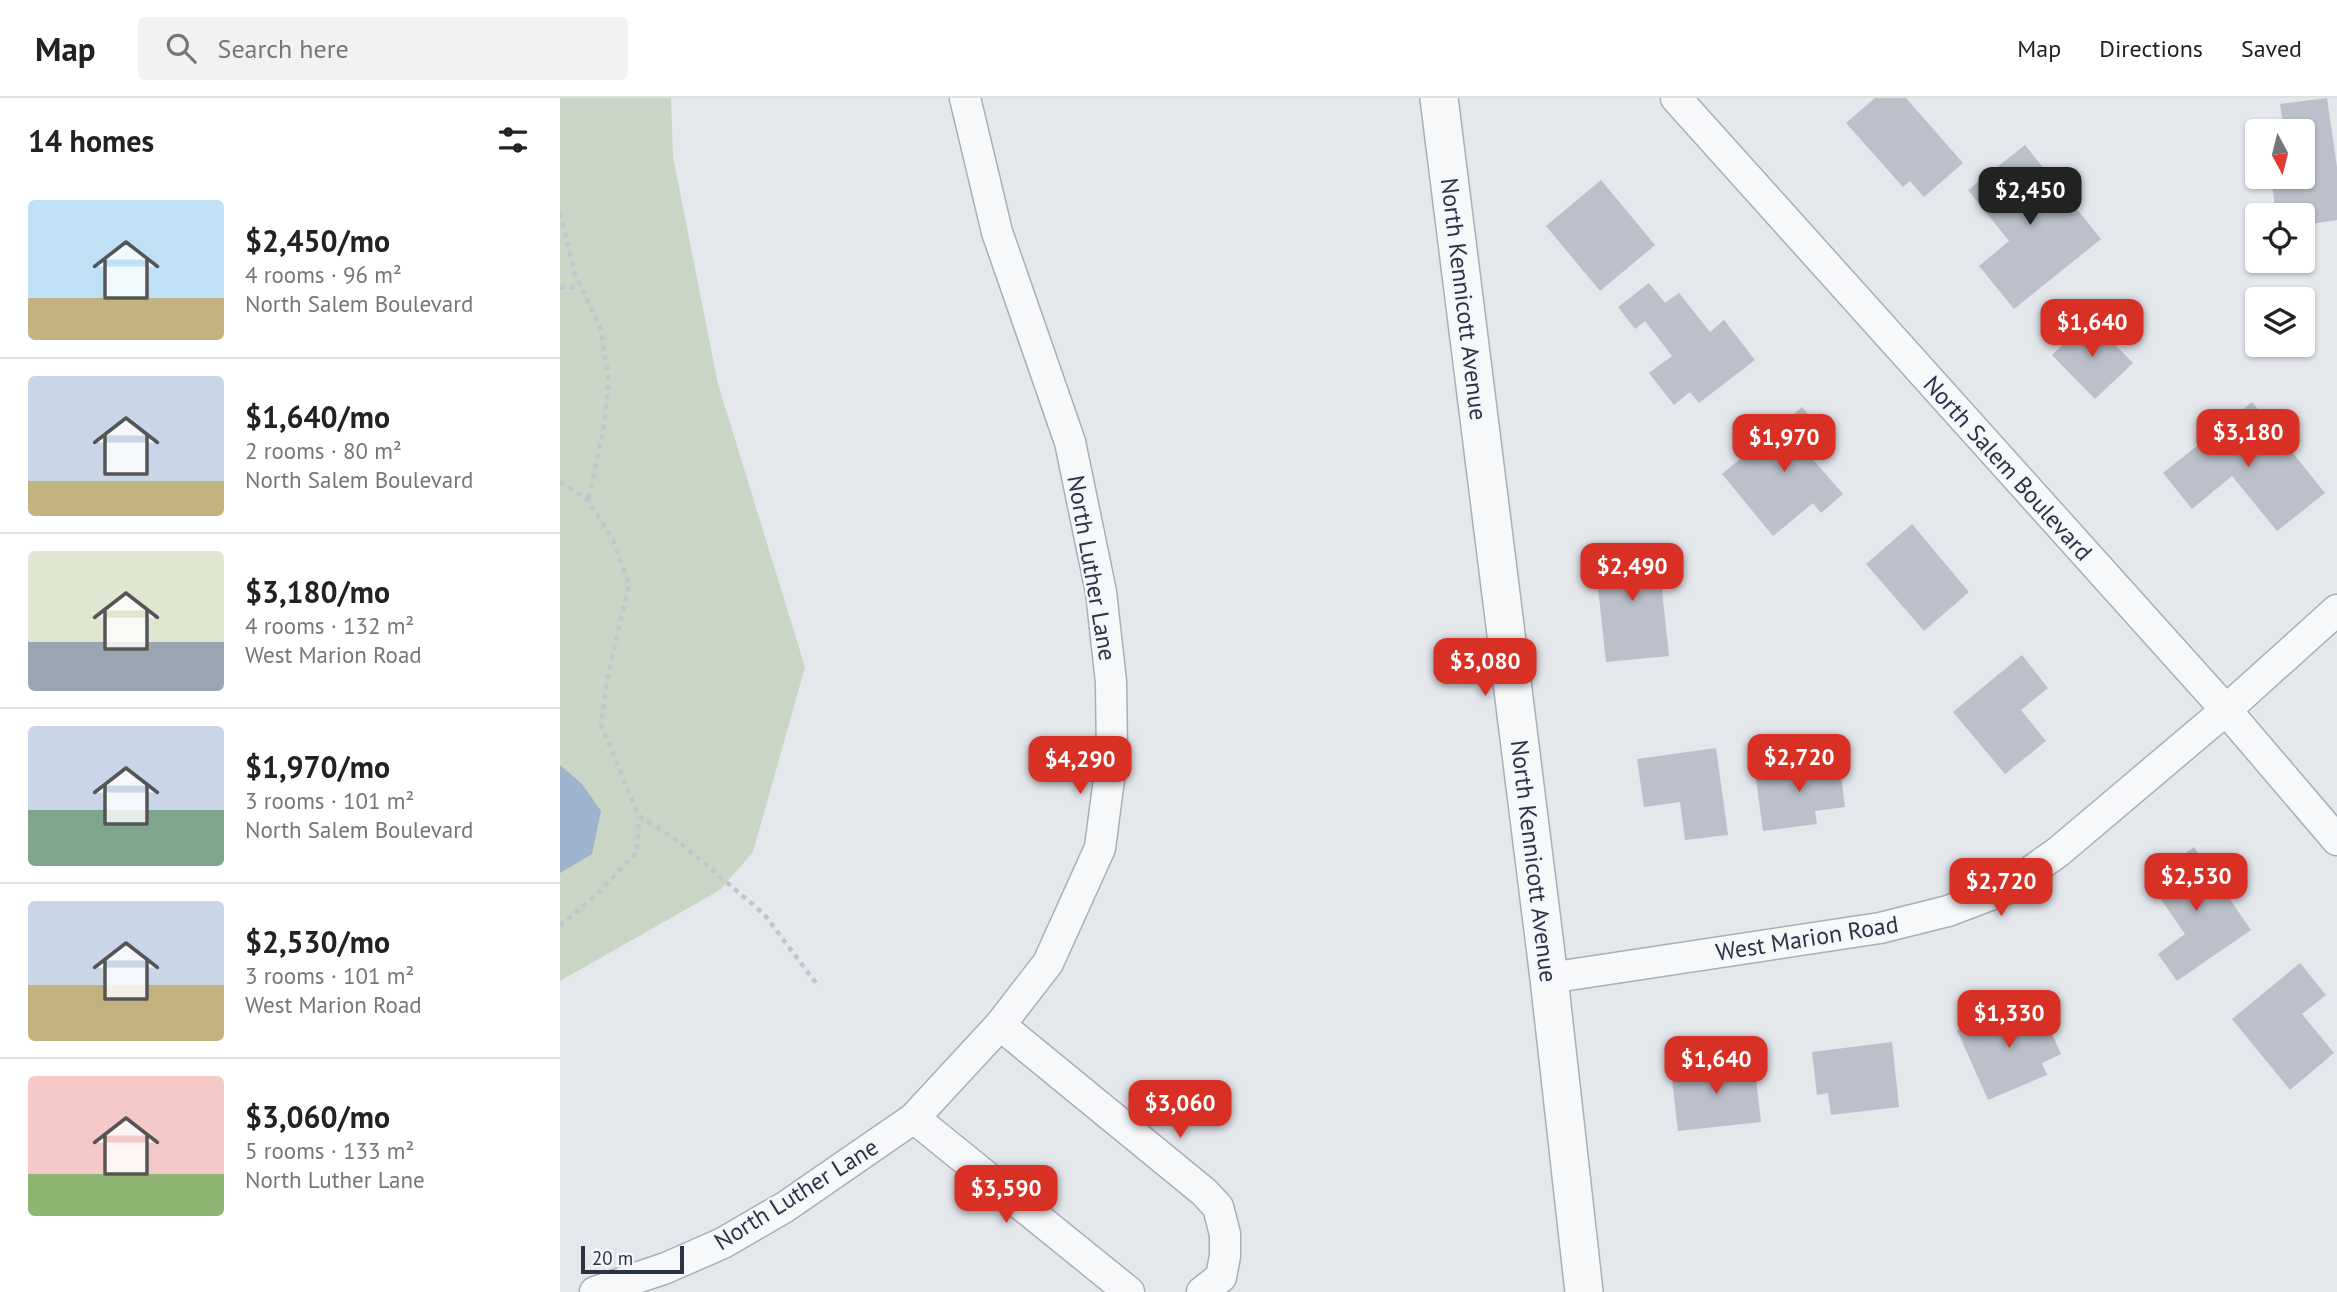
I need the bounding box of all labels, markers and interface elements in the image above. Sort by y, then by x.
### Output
search box [138,17,628,80]
text: Map [35,27,96,70]
icon: search [162,29,200,67]
text: Search here [218,32,349,65]
text: Map [2017,33,2061,64]
text: Directions [2099,33,2203,64]
text: Saved [2241,33,2302,64]
north arrow [2245,119,2315,189]
map controls [2245,119,2315,357]
text: 14 homes [28,121,154,160]
icon: filters [494,121,532,159]
pin: $2,450 [1973,167,2087,227]
text: $2,450 [1994,175,2066,204]
street label: North Kennicott Avenue [1434,176,1494,422]
button: locate [2245,203,2315,273]
text: $2,450/mo [245,221,390,260]
icon: home [84,228,168,312]
text: 4 rooms · 96 m² [245,260,402,289]
button: layers [2245,287,2315,357]
text: North Salem Boulevard [245,289,473,318]
pin: $1,640 [2035,300,2149,359]
text: $1,640 [2056,307,2128,336]
street label: North Salem Boulevard [1917,369,2099,567]
text: $1,640/mo [245,397,390,436]
icon: home [84,404,168,488]
pin: $3,180 [2191,410,2305,469]
pin: $1,970 [1727,414,1841,474]
text: $3,180 [2212,417,2284,446]
text: $1,970 [1748,422,1820,451]
text: 2 rooms · 80 m² [245,436,402,465]
text: North Salem Boulevard [245,465,473,494]
street label: North Luther Lane [1060,473,1124,663]
pin: $2,490 [1575,544,1689,603]
text: $2,490 [1596,551,1668,580]
text: $3,180/mo [245,572,390,611]
icon: home [84,579,168,663]
text: 4 rooms · 132 m² [245,611,414,640]
pin: $3,080 [1428,638,1542,698]
text: West Marion Road [245,640,422,669]
text: $3,080 [1449,646,1521,675]
pin: $2,720 [1742,734,1856,794]
pin: $4,290 [1023,736,1137,796]
street label: North Kennicott Avenue [1504,738,1564,984]
text: $2,720 [1763,742,1835,771]
text: $4,290 [1044,744,1116,773]
text: $1,970/mo [245,747,390,786]
icon: home [84,754,168,838]
text: 3 rooms · 101 m² [245,786,414,815]
text: North Salem Boulevard [245,815,473,844]
pin: $2,530 [2139,854,2253,913]
pin: $2,720 [1944,858,2058,918]
text: $2,530 [2160,861,2232,890]
text: $2,720 [1965,866,2037,895]
street label: West Marion Road [1714,908,1900,968]
text: $2,530/mo [245,922,390,961]
icon: home [84,929,168,1013]
text: 3 rooms · 101 m² [245,961,414,990]
text: West Marion Road [245,990,422,1019]
pin: $1,330 [1952,990,2066,1050]
text: $1,330 [1973,998,2045,1027]
pin: $1,640 [1659,1037,1773,1096]
text: $1,640 [1680,1044,1752,1073]
pin: $3,060 [1123,1080,1237,1140]
text: $3,060 [1144,1088,1216,1117]
text: $3,060/mo [245,1097,390,1136]
icon: home [84,1104,168,1188]
street label: North Luther Lane [708,1131,884,1257]
text: 5 rooms · 133 m² [245,1136,414,1165]
text: North Luther Lane [245,1165,425,1194]
pin: $3,590 [949,1166,1063,1225]
text: $3,590 [970,1173,1042,1202]
scale bar [581,1243,684,1275]
text: 20 m [592,1246,633,1270]

